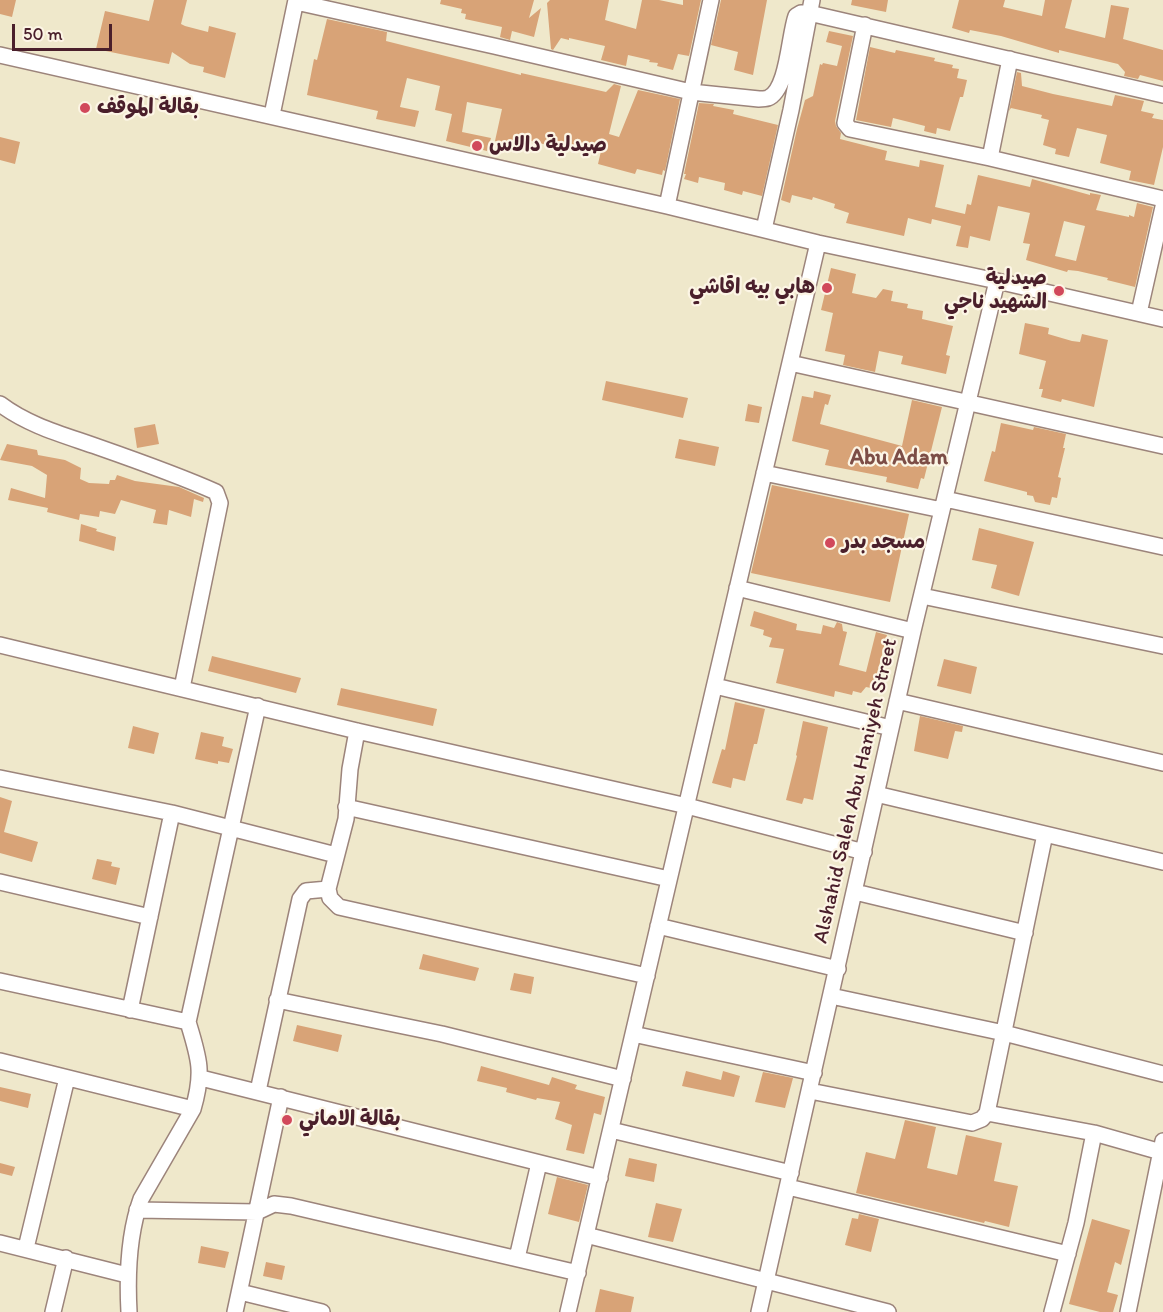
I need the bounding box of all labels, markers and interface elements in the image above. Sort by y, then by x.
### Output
scale bar [15,12,116,50]
text: 50 m [23,23,63,45]
place label: بقالة الموقف [97,95,199,121]
marker: بقالة الموقف [78,101,92,115]
place label: صيدلية دالاس [489,133,607,159]
marker: صيدلية دالاس [470,139,484,153]
place label: صيدلية الشهيد ناجي [944,266,1047,316]
place label: هابي بيه اقاشي [689,275,815,301]
marker: هابي بيه اقاشي [820,281,834,295]
marker: صيدلية الشهيد ناجي [1052,284,1066,298]
district label: Abu Adam [850,445,948,471]
place label: مسجد بدر [842,530,925,556]
marker: مسجد بدر [823,536,837,550]
street label: Alshahid Saleh Abu Haniyeh Street [809,636,903,946]
place label: بقالة الاماني [299,1107,401,1133]
marker: بقالة الاماني [280,1113,294,1127]

